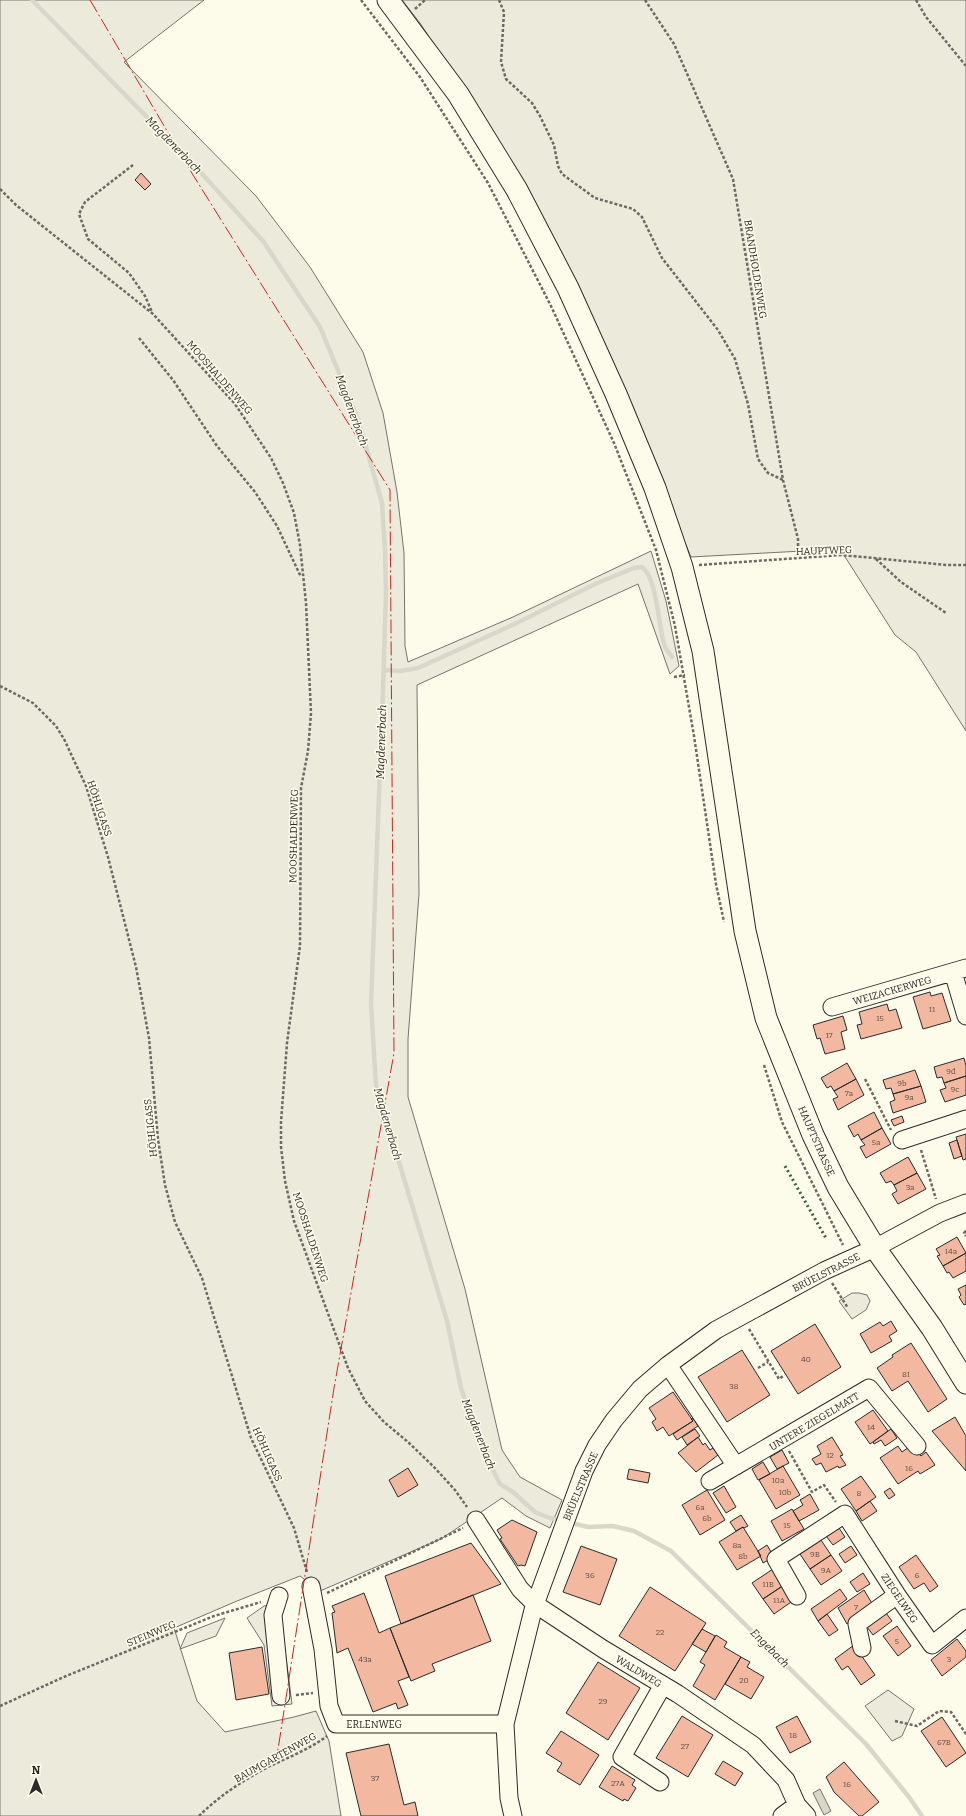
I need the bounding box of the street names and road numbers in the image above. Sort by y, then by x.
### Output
street label: BRANDHOLDENWEG [741,219,769,320]
street label: MOOSHALDENWEG [184,338,255,418]
street label: HAUPTWEG [796,544,853,558]
street label: HÖHLIGASS [84,778,115,838]
street label: MOOSHALDENWEG [287,788,301,883]
street label: WEIZACKERWEG [852,974,934,1008]
street label: HÖHLIGASS [141,1098,160,1158]
street label: HAUPTSTRASSE [795,1104,837,1178]
street label: MOOSHALDENWEG [290,1191,330,1284]
street label: BRÜELSTRASSE [790,1250,862,1295]
street label: UNTERE ZIEGELMATT [767,1390,862,1453]
street label: HÖHLIGASS [250,1425,285,1484]
street label: BRÜELSTRASSE [560,1450,601,1523]
street label: ZIEGELWEG [878,1571,920,1626]
street label: STEINWEG [125,1618,178,1650]
street label: WALDWEG [613,1653,664,1691]
street label: ERLENWEG [346,1719,402,1731]
street label: BAUMGARTENWEG [232,1730,319,1785]

